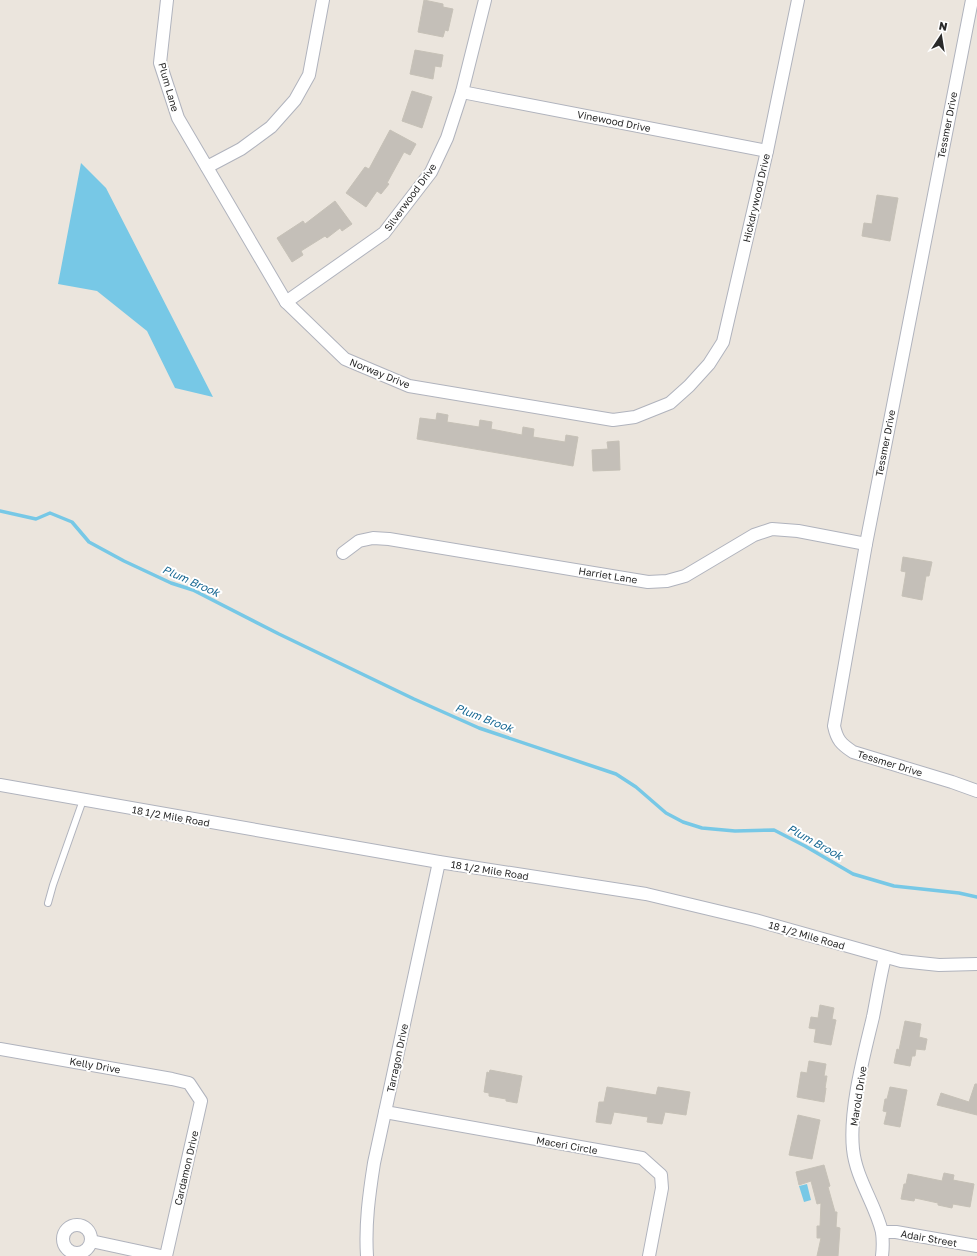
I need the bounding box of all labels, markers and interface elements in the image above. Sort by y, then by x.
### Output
north arrow [921,16,961,56]
text: N [938,19,949,33]
street label: Plum Lane [156,61,182,113]
street label: Tessmer Drive [935,91,959,159]
street label: Vinewood Drive [576,108,652,134]
street label: Hickdrywood Drive [740,152,772,244]
street label: Silverwood Drive [381,161,439,233]
street label: Norway Drive [348,355,412,391]
street label: Tessmer Drive [873,409,897,477]
water label: Plum Brook [161,562,223,600]
street label: Harriet Lane [578,564,638,586]
water label: Plum Brook [453,701,517,735]
street label: Tessmer Drive [856,747,924,779]
street label: 18 1/2 Mile Road [131,803,211,829]
water label: Plum Brook [785,821,847,863]
street label: 18 1/2 Mile Road [450,858,530,882]
street label: 18 1/2 Mile Road [768,918,846,952]
street label: Tarragon Drive [384,1022,410,1093]
street label: Kelly Drive [69,1055,122,1075]
street label: Marold Drive [847,1065,869,1127]
street label: Cardamon Drive [172,1129,200,1207]
street label: Maceri Circle [535,1134,599,1156]
street label: Adair Street [900,1227,958,1249]

